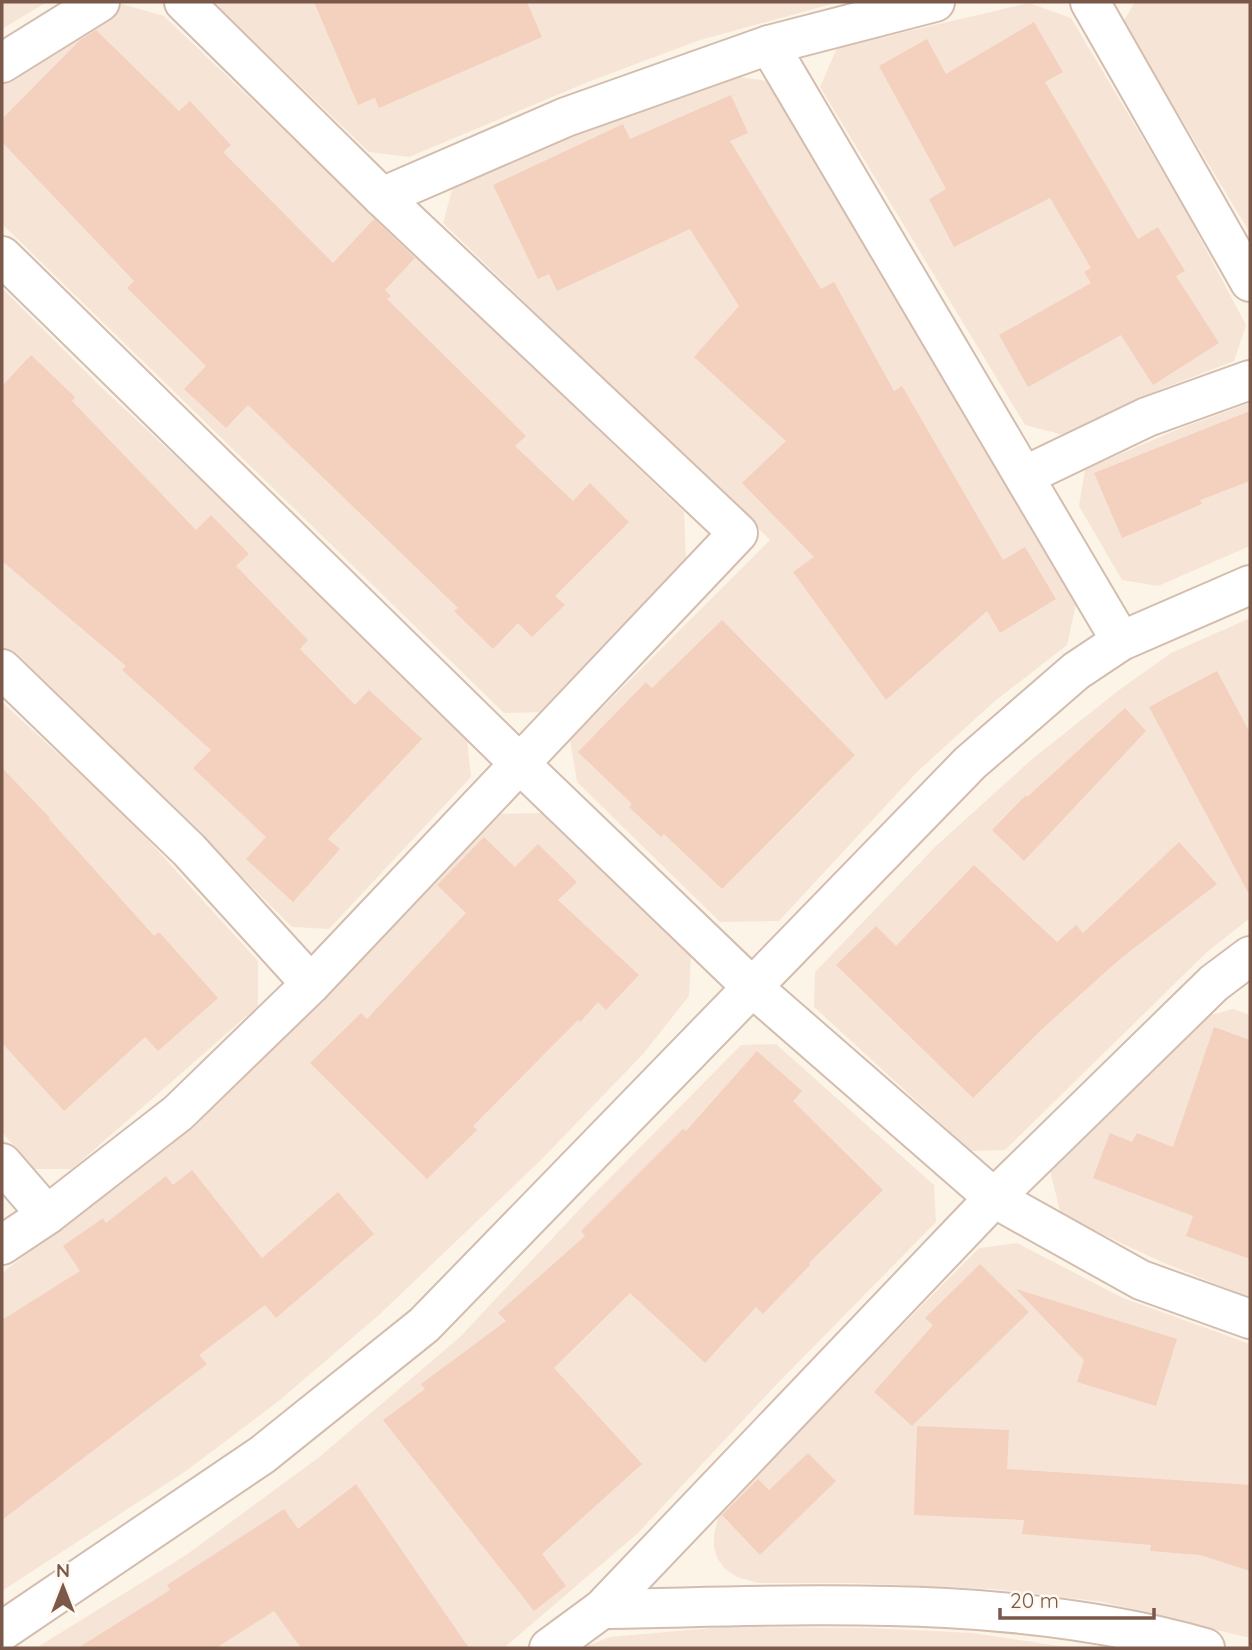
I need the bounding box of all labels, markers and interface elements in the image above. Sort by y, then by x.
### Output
north arrow [28,1552,98,1622]
text: N [56,1558,70,1582]
scale bar [1000,1576,1154,1620]
text: 20 m [1010,1587,1059,1613]

